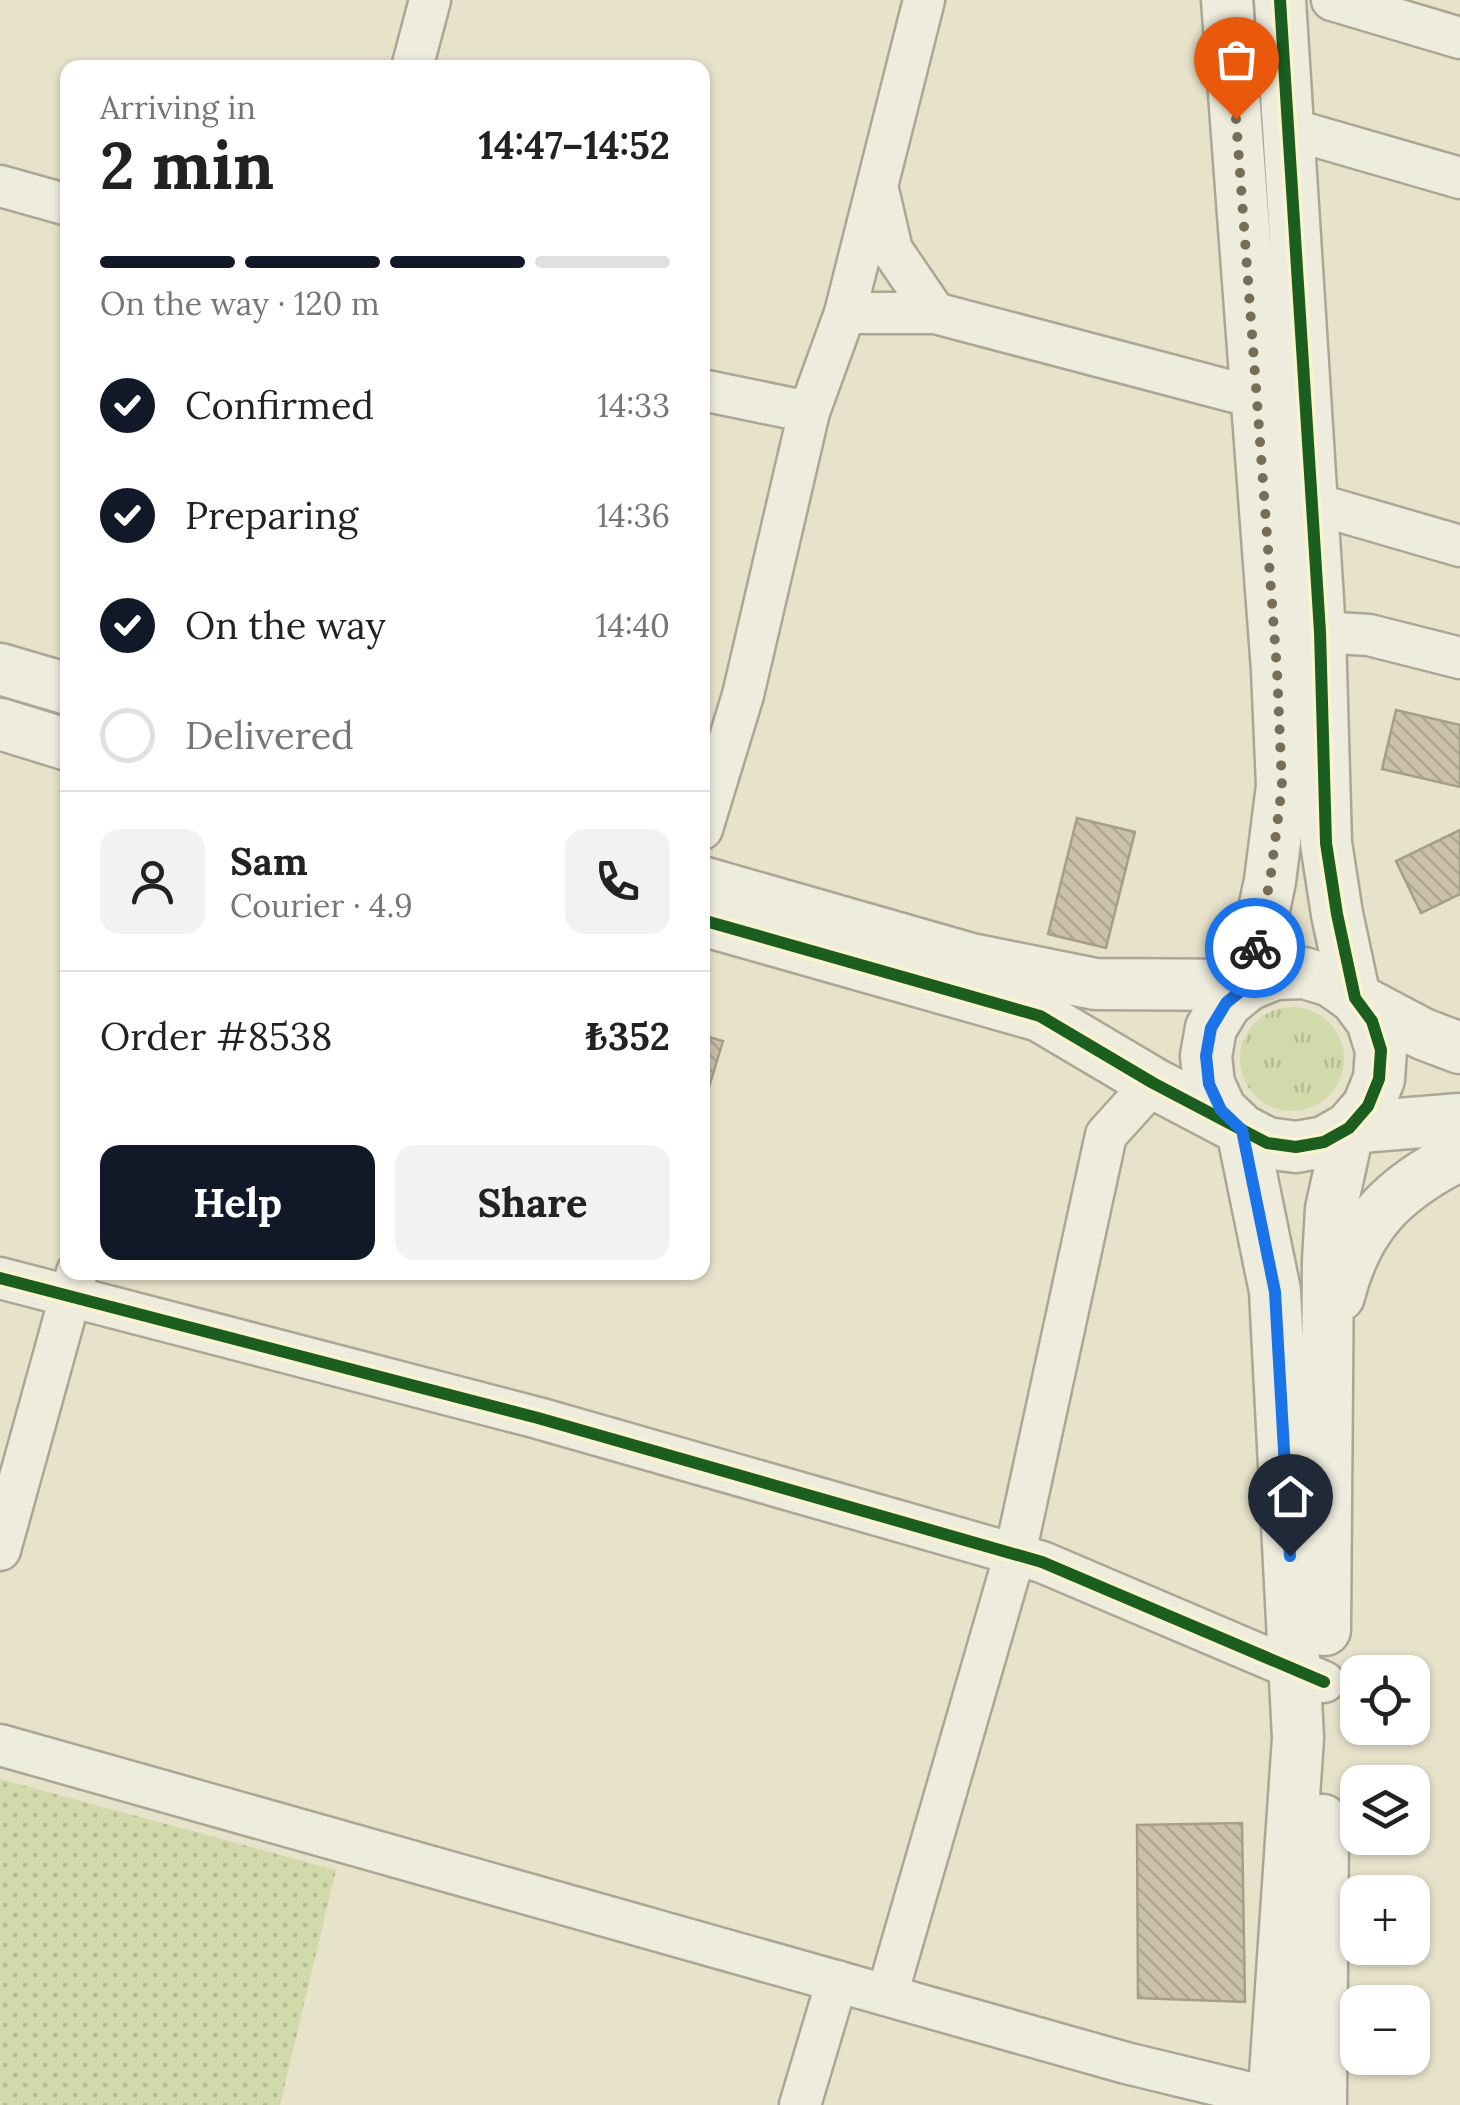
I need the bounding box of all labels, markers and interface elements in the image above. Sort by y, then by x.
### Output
pin [1194,17,1279,120]
icon: bag [1209,32,1264,87]
text: Arriving in [100,87,256,128]
text: 14:47–14:52 [479,121,670,169]
text: 2 min [100,124,274,207]
text: On the way · 120 m [100,283,380,324]
icon: check [100,378,155,433]
text: Confirmed [185,381,374,429]
text: 14:33 [597,385,670,426]
icon: check [100,488,155,543]
text: Preparing [185,491,358,539]
text: 14:36 [597,495,670,536]
icon: check [100,598,155,653]
text: On the way [185,601,386,649]
text: 14:40 [596,605,670,646]
text: Delivered [185,711,354,759]
button: person [100,829,205,934]
button: phone [565,829,670,934]
text: Sam [230,837,308,885]
text: Courier · 4.9 [230,885,413,926]
courier [1205,898,1305,998]
icon: bike [1228,921,1283,976]
text: Order #8538 [100,1012,332,1060]
text: ₺352 [585,1012,670,1060]
button: Help [100,1145,375,1260]
button: Share [395,1145,670,1260]
pin [1248,1454,1333,1557]
icon: home [1263,1469,1318,1524]
map controls [1340,1655,1430,2075]
button: locate [1340,1655,1430,1745]
button: layers [1340,1765,1430,1855]
button: + [1340,1875,1430,1965]
button: − [1340,1985,1430,2075]

